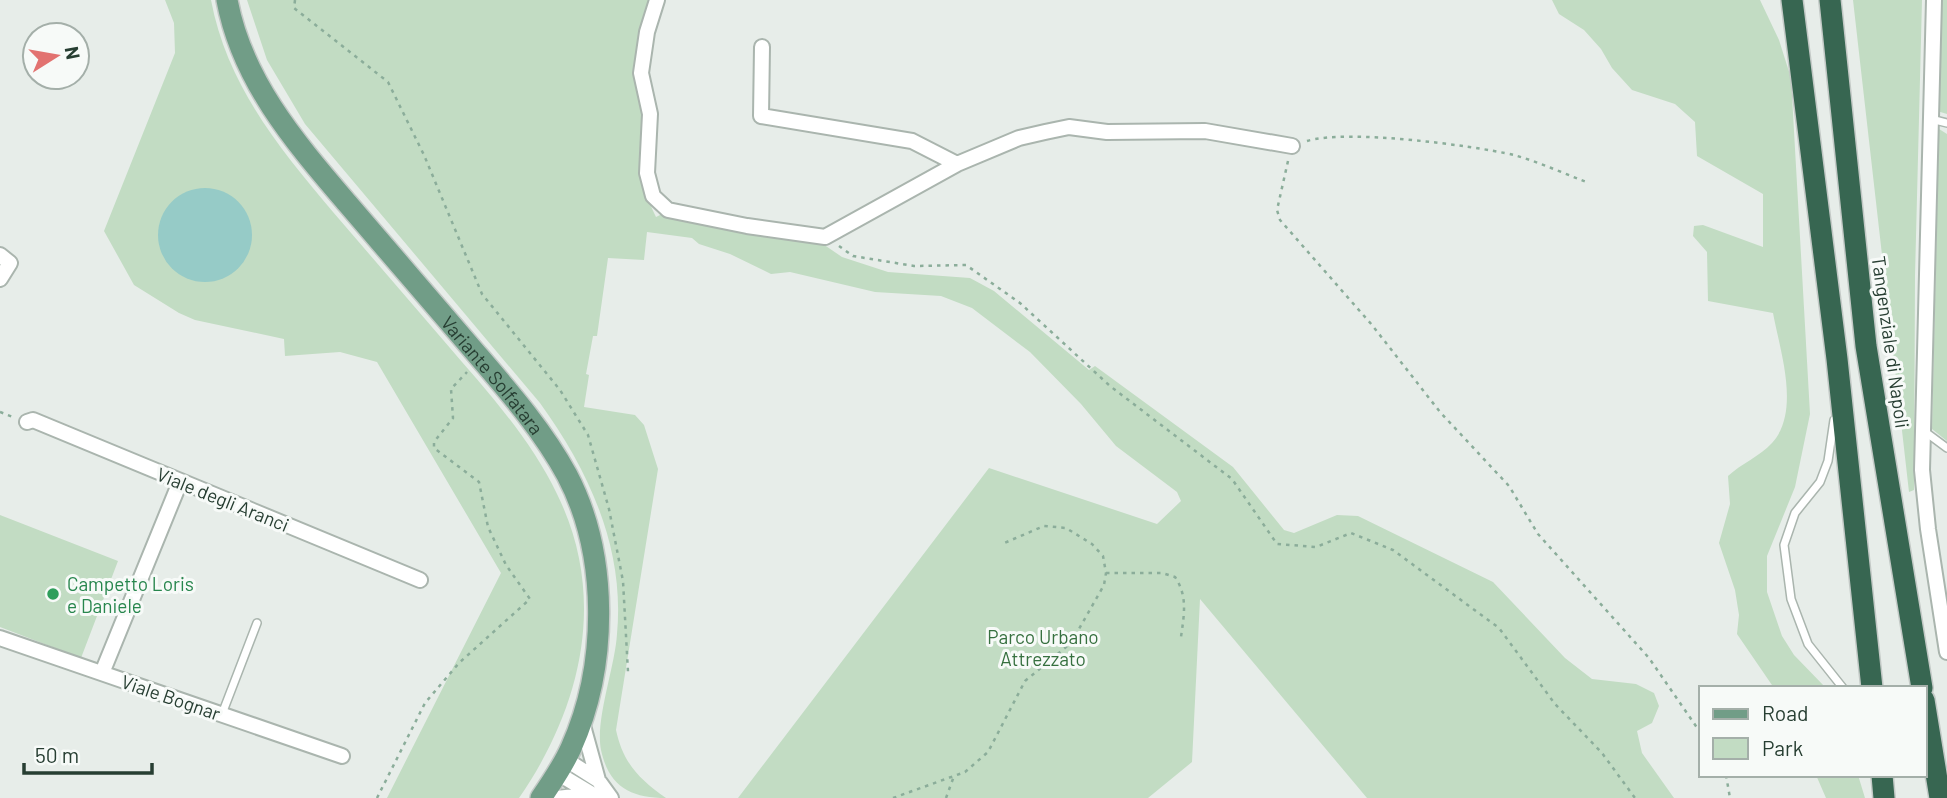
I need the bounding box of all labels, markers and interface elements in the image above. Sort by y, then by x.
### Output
north arrow [21,21,91,91]
text: N [61,44,86,61]
street label: Tangenziale di Napoli [1868,254,1914,430]
street label: Variante Solfatara [437,310,549,438]
street label: Viale degli Aranci [153,462,293,536]
place label: Campetto Loris e Daniele [67,572,194,617]
marker: Campetto Loris e Daniele [45,586,61,602]
park label: Parco Urbano Attrezzato [987,625,1099,670]
street label: Viale Bognar [118,669,224,725]
legend [1699,686,1926,777]
text: Road [1762,700,1808,725]
scale bar [24,732,152,776]
text: Park [1762,735,1803,760]
text: 50 m [35,742,79,767]

